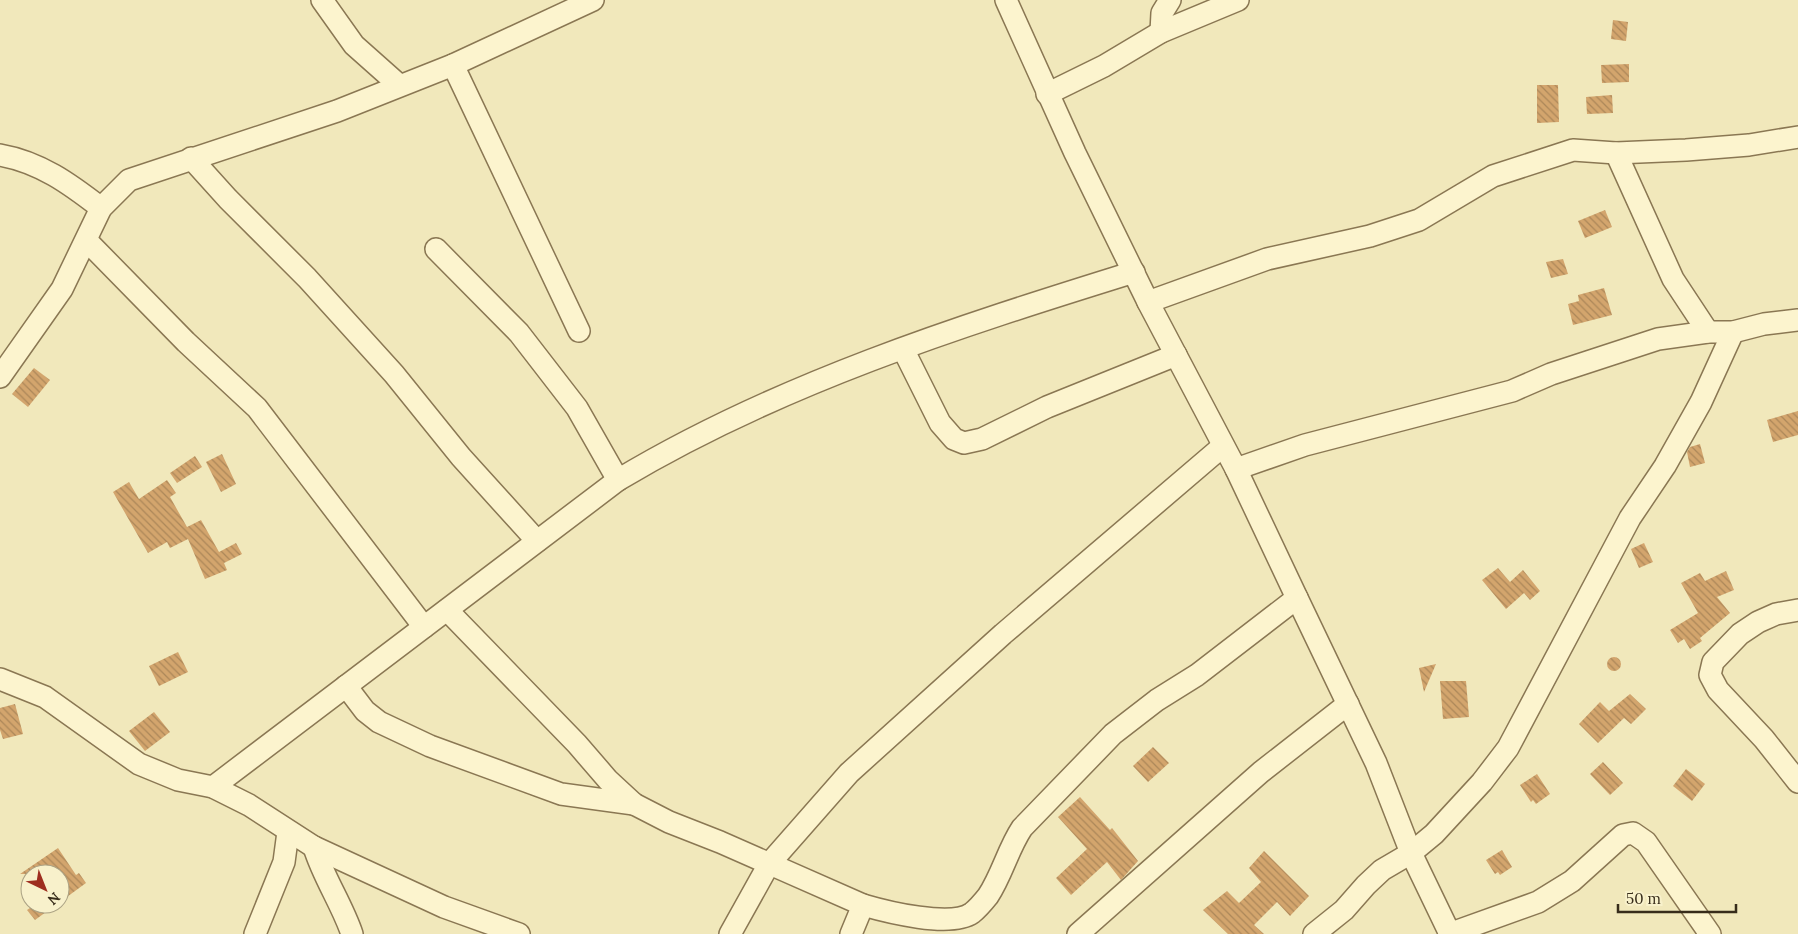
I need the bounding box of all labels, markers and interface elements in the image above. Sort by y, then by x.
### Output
north arrow [20,864,70,914]
scale bar [1618,882,1736,914]
text: N [44,888,64,909]
text: 50 m [1626,889,1661,908]

